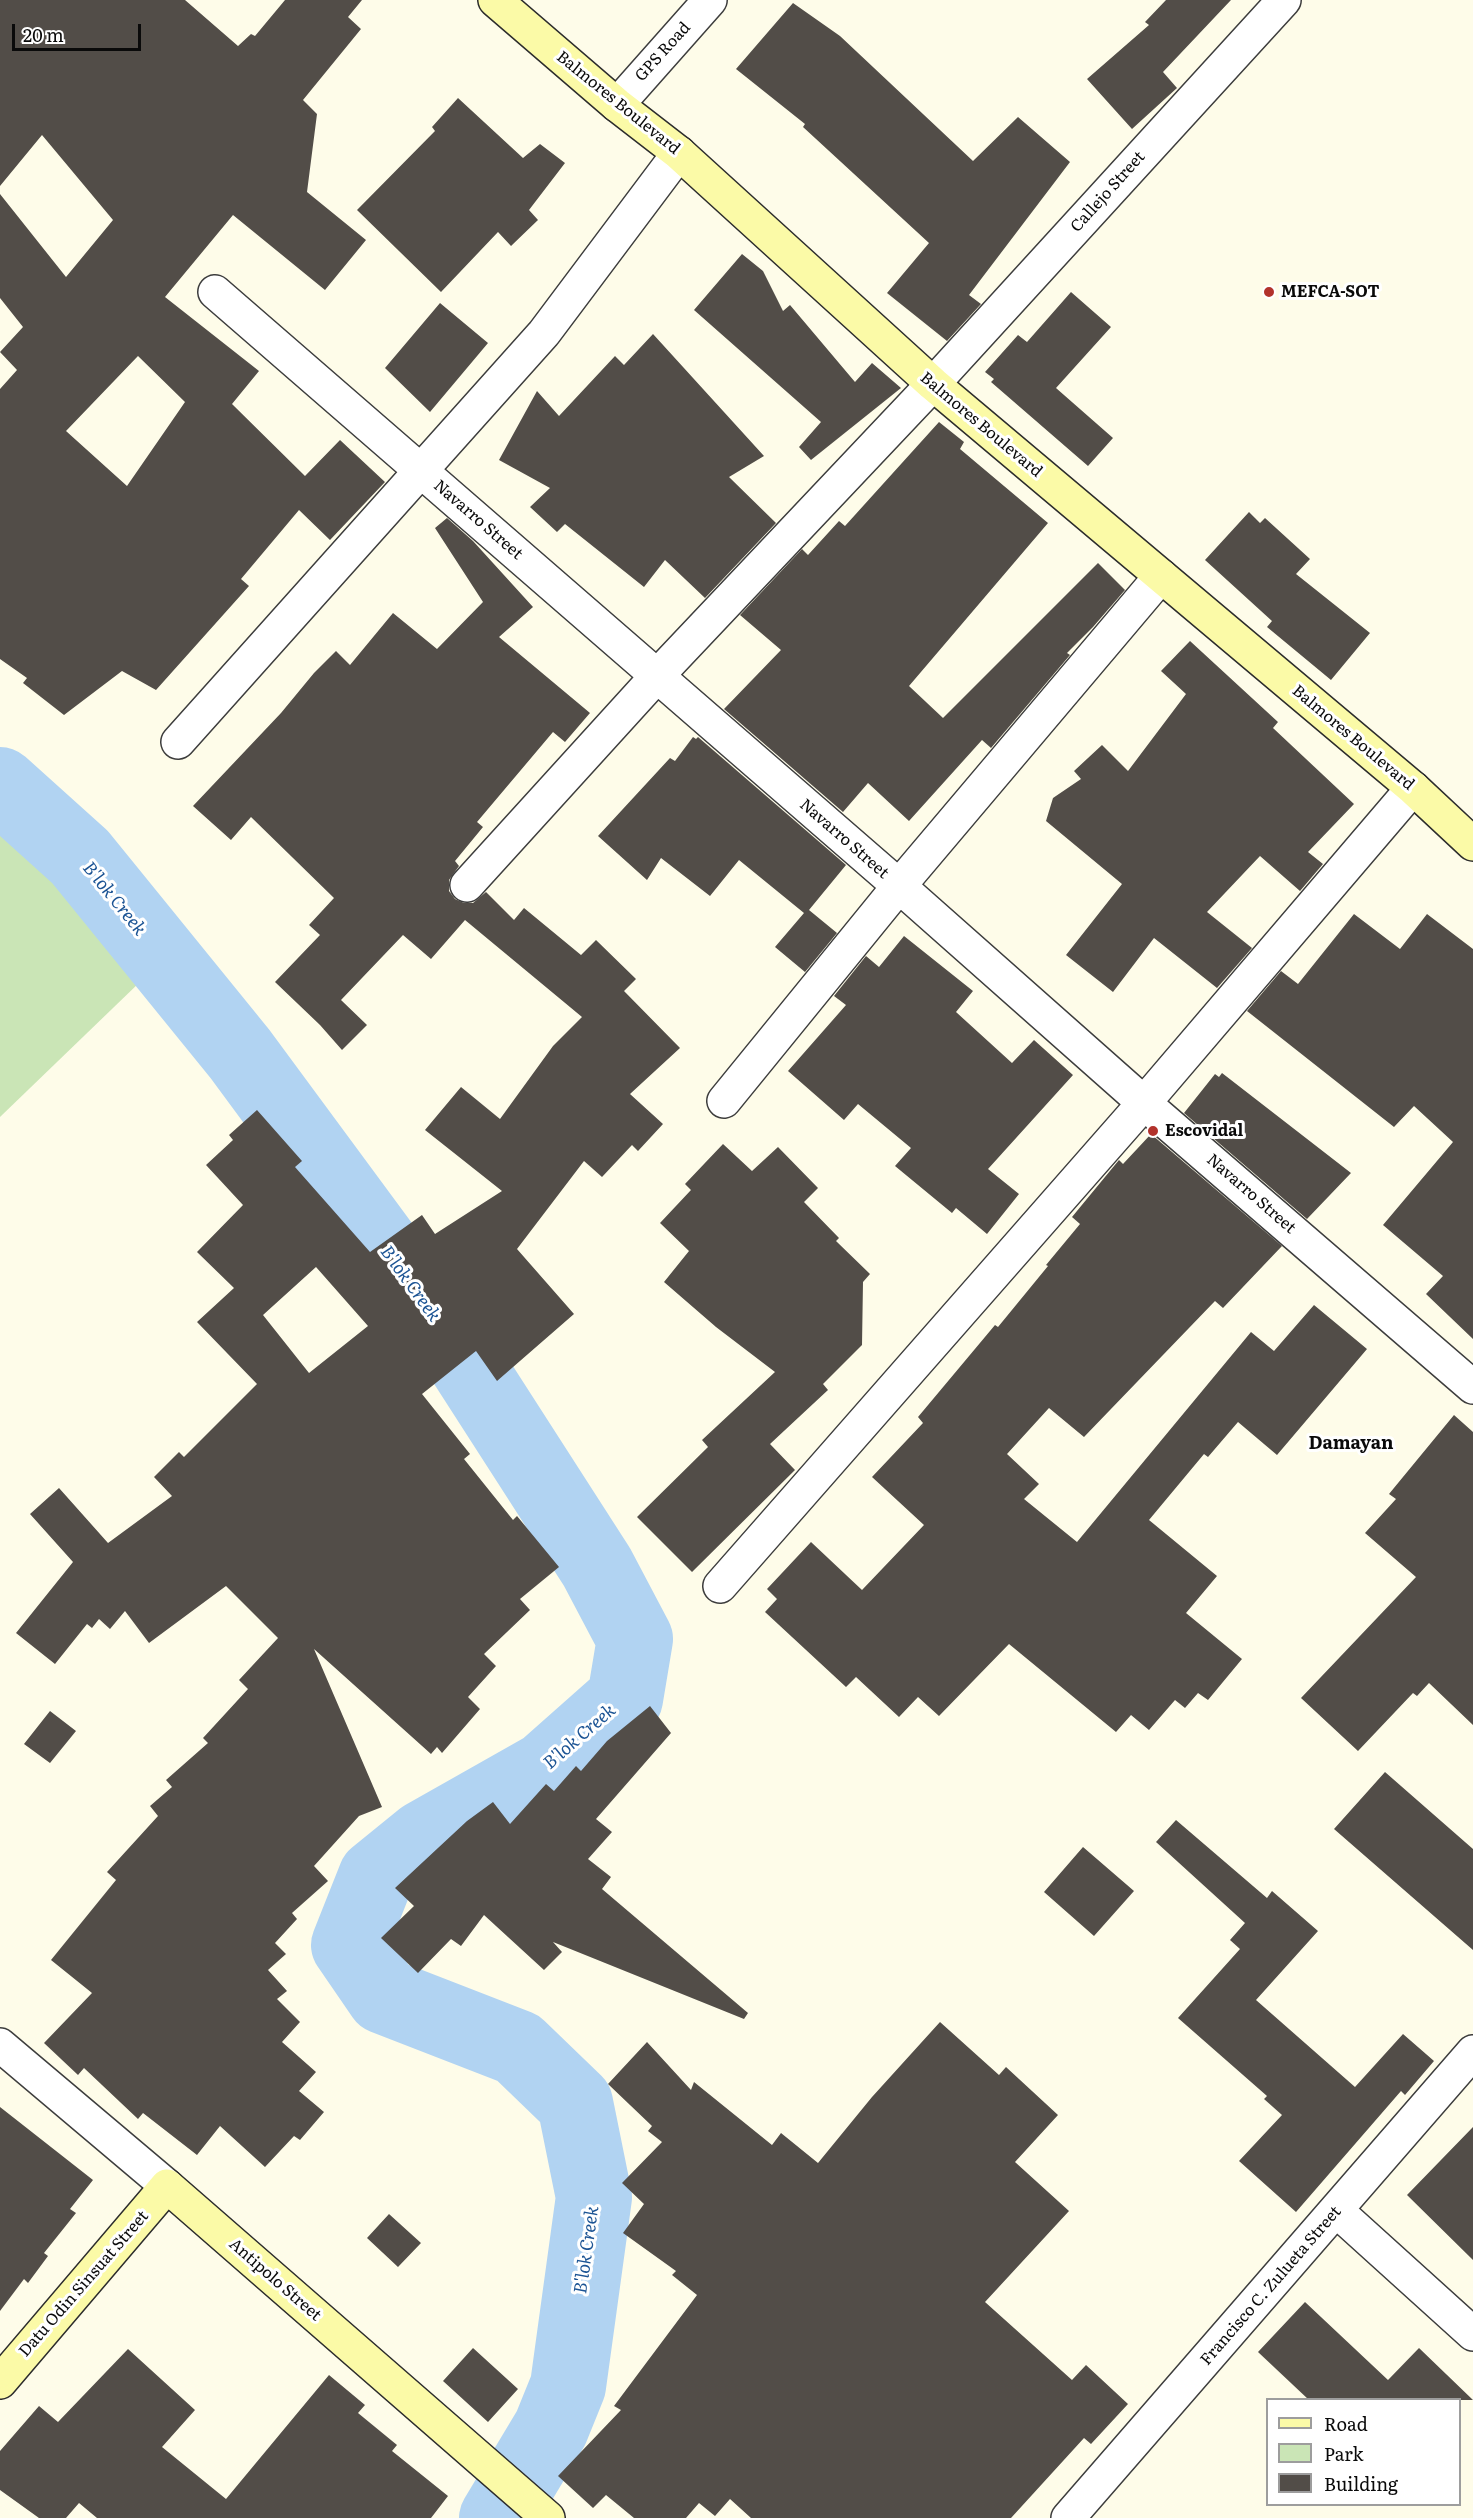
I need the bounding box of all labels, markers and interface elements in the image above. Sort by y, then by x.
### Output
scale bar [15,12,144,50]
street label: GPS Road [631,18,695,86]
text: 20 m [23,21,64,48]
street label: Balmores Boulevard [552,47,684,159]
street label: Callejo Street [1067,148,1149,236]
place label: MEFCA-SOT [1281,282,1379,302]
marker: MEFCA-SOT [1262,285,1276,299]
street label: Balmores Boulevard [916,368,1046,482]
street label: Navarro Street [430,476,526,564]
street label: Balmores Boulevard [1288,681,1418,795]
street label: Navarro Street [796,795,892,883]
water label: B'lok Creek [78,858,150,940]
place label: Escovidal [1165,1121,1243,1141]
marker: Escovidal [1146,1124,1160,1138]
street label: Navarro Street [1203,1150,1299,1238]
water label: B'lok Creek [375,1242,445,1326]
district label: Damayan [1309,1433,1393,1455]
water label: B'lok Creek [540,1700,620,1774]
street label: Francisco C. Zulueta Street [1197,2203,1345,2369]
water label: B'lok Creek [570,2205,604,2295]
street label: Datu Odin Sinsuat Street [15,2207,153,2361]
street label: Antipolo Street [225,2235,325,2325]
legend [1266,2398,1461,2506]
text: Road [1324,2410,1368,2437]
text: Park [1324,2440,1363,2467]
text: Building [1324,2470,1398,2497]

